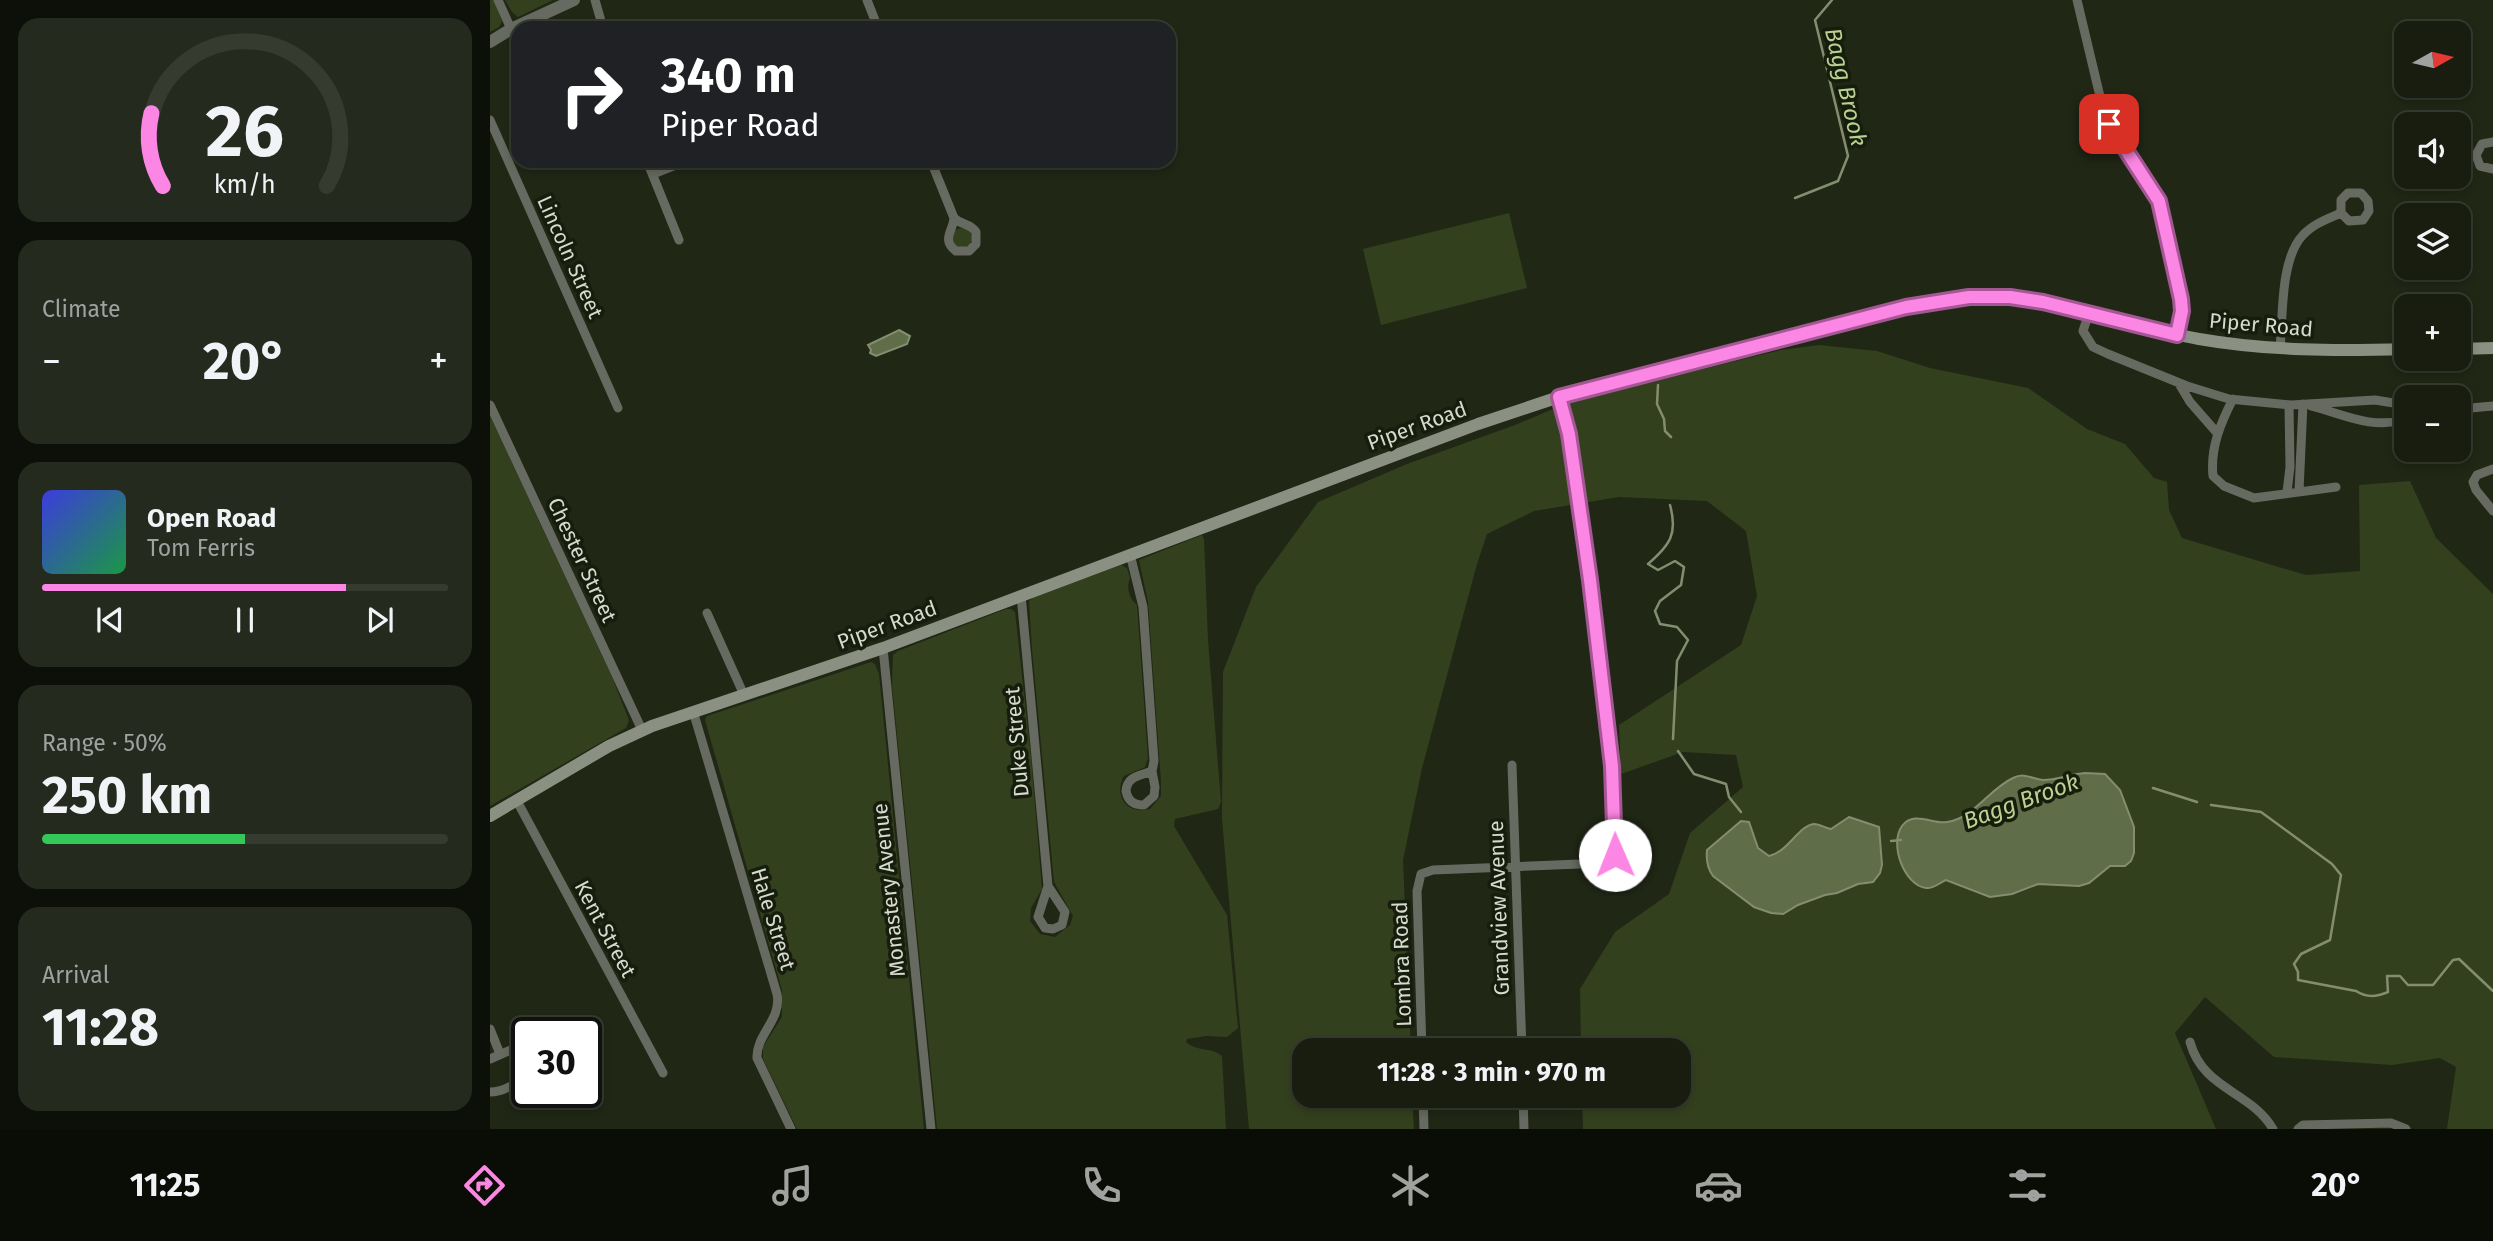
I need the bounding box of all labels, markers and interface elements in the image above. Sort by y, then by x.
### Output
north arrow [2394,21,2471,98]
map controls [2394,21,2471,462]
water label: Bagg Brook [1819,25,1873,149]
text: 340 m [661,46,796,105]
icon: right [546,49,637,140]
text: 26 [206,88,284,175]
pin [2079,94,2139,154]
icon: arrive [2090,105,2128,143]
text: Piper Road [661,106,820,144]
button: sound [2394,112,2471,189]
text: km/h [214,170,276,200]
street label: Lincoln Street [531,192,609,323]
button: layers [2394,203,2471,280]
button: + [2394,294,2471,371]
text: Climate [42,295,121,323]
street label: Piper Road [2208,308,2314,342]
text: 20° [203,330,287,393]
text: − [42,338,61,384]
text: + [429,338,448,384]
button: − [2394,385,2471,462]
street label: Piper Road [1364,396,1470,456]
street label: Chester Street [542,494,622,627]
text: Open Road [147,503,276,534]
text: Tom Ferris [147,534,255,562]
street label: Piper Road [834,595,940,655]
icon: previous [91,601,129,639]
icon: pause [226,601,264,639]
icon: next [361,601,399,639]
street label: Duke Street [999,686,1035,798]
text: Range · 50% [42,729,167,757]
text: 250 km [42,764,212,827]
water label: Bagg Brook [1960,767,2082,835]
street label: Monastery Avenue [867,802,911,978]
position arrow [1578,818,1652,892]
street label: Grandview Avenue [1483,820,1515,996]
street label: Hale Street [745,865,801,974]
street label: Kent Street [569,876,642,982]
street label: Lombra Road [1387,901,1417,1027]
text: Arrival [42,961,109,989]
text: 11:28 [42,996,159,1059]
speed limit sign: 30 [511,1017,602,1108]
text: 11:28 · 3 min · 970 m [1377,1057,1606,1088]
icon: directions [460,1161,509,1210]
icon: music [768,1161,817,1210]
icon: phone [1077,1161,1126,1210]
icon: climate [1386,1161,1435,1210]
icon: car [1694,1161,1743,1210]
icon: filters [2003,1161,2052,1210]
text: 11:25 [130,1166,200,1204]
text: 20° [2311,1166,2363,1204]

